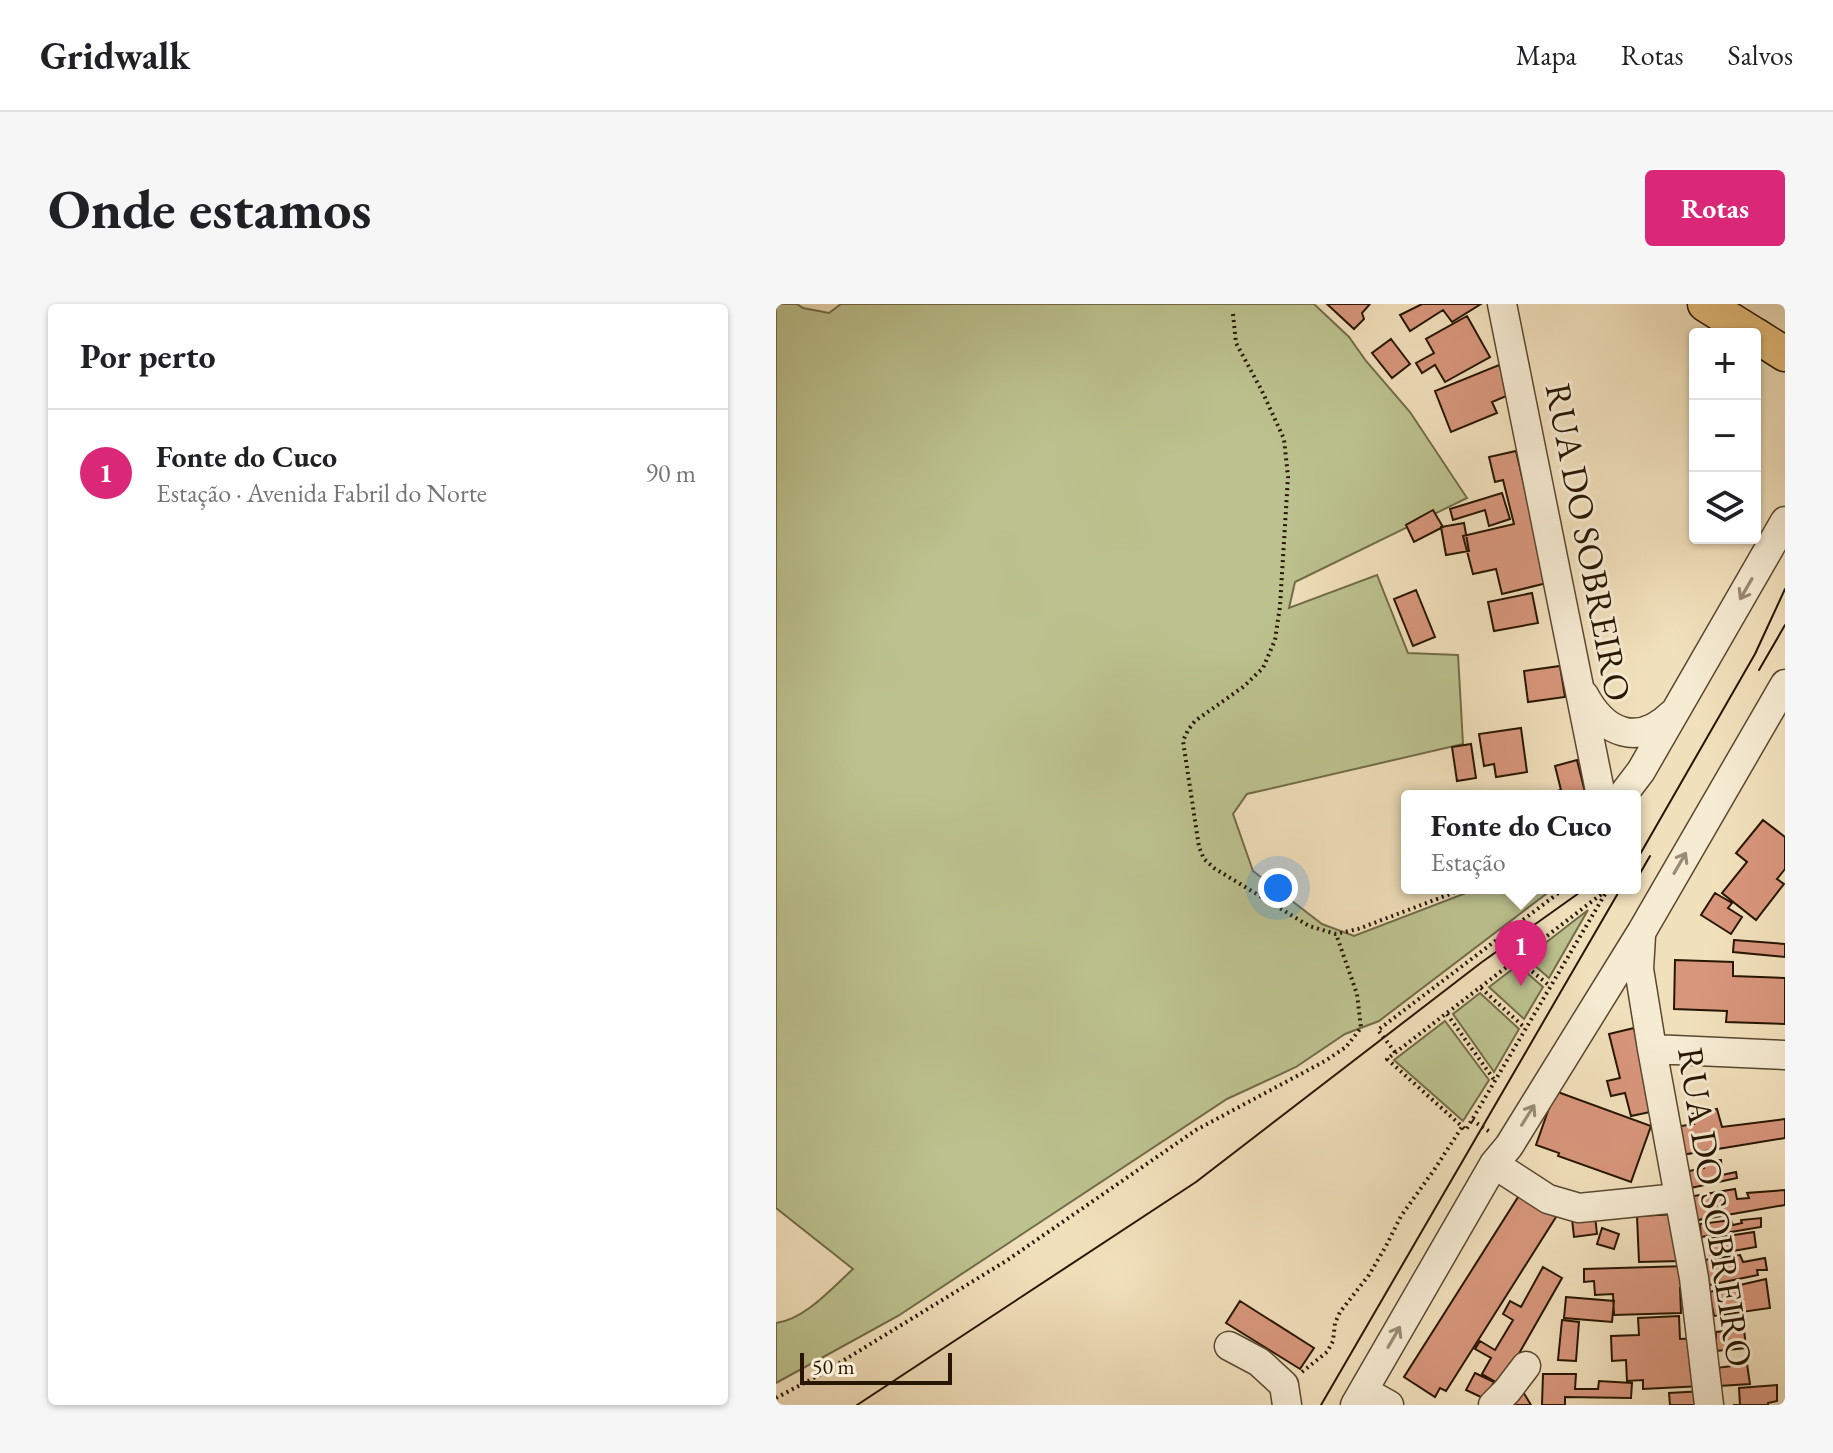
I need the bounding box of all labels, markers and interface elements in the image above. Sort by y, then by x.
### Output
text: Gridwalk [40,31,190,80]
text: Mapa [1516,37,1577,73]
text: Rotas [1621,37,1684,73]
text: Salvos [1728,37,1793,73]
button: Rotas [1645,170,1785,246]
text: Onde estamos [48,172,372,245]
map controls [1689,328,1761,544]
button: + [1689,328,1761,400]
text: Por perto [80,334,216,378]
street label: RUA DO SOBREIRO [1535,379,1642,705]
button: − [1689,400,1761,472]
text: Fonte do Cuco [156,437,337,476]
text: 1 [99,456,113,490]
text: 90 m [646,456,696,490]
button: layers [1689,472,1761,544]
text: Estação · Avenida Fabril do Norte [156,476,487,510]
one-way arrow [1738,577,1754,600]
popup [1401,790,1641,894]
text: Fonte do Cuco [1431,806,1611,845]
text: Estação [1431,845,1506,879]
one-way arrow [1672,852,1688,875]
your location [1258,868,1298,908]
pin: 1 [1495,920,1547,986]
street label: RUA DO SOBREIRO [1667,1044,1764,1370]
one-way arrow [1521,1104,1537,1127]
one-way arrow [1387,1326,1402,1350]
scale bar [800,1349,952,1385]
text: 50 m [812,1352,855,1381]

